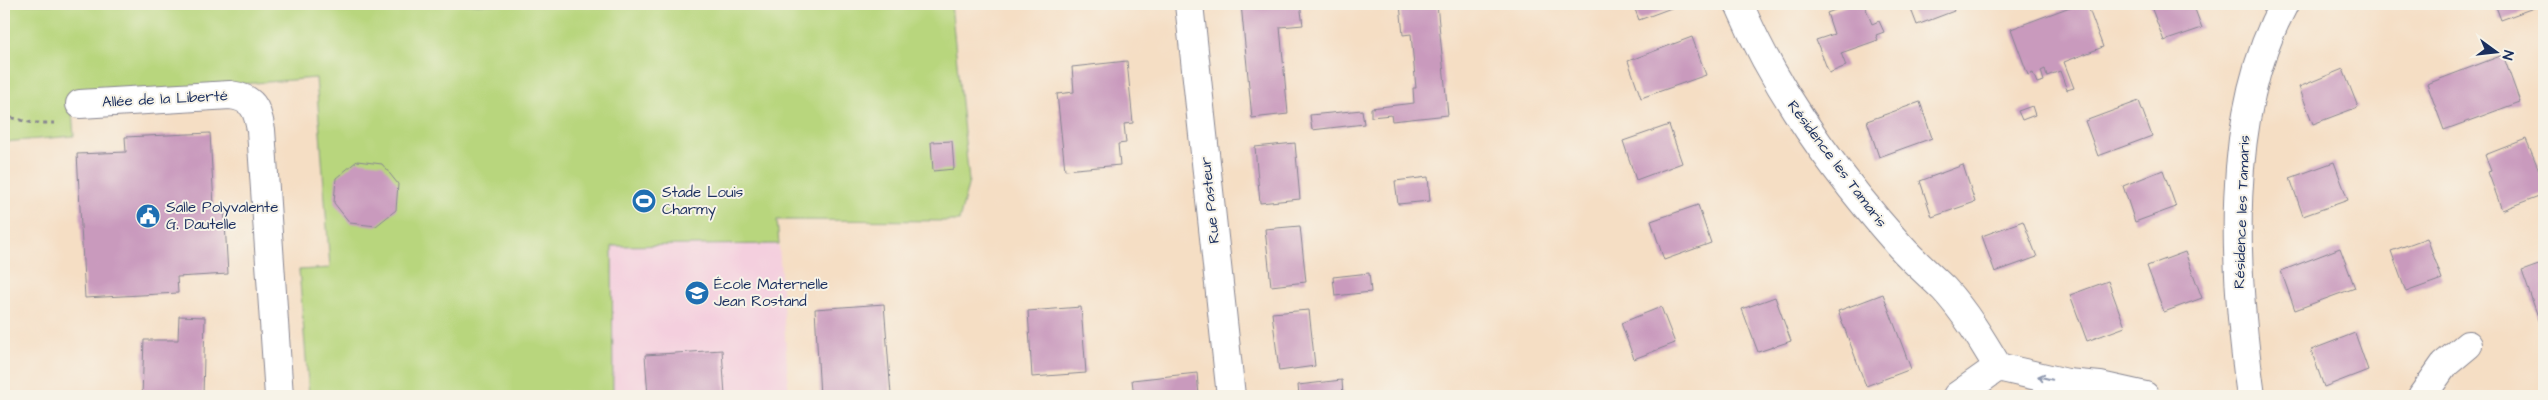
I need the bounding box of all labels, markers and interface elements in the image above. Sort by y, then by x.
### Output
north arrow [2470,28,2520,78]
text: N [2497,48,2518,62]
street label: Allée de la Liberté [102,85,228,113]
street label: Résidence les Tamaris [1782,96,1892,232]
street label: Résidence les Tamaris [2229,134,2255,289]
street label: Rue Pasteur [1195,156,1225,244]
place label: Stade Louis Charmy [662,182,744,221]
sports icon: Stade Louis Charmy [631,188,657,214]
place label: Salle Polyvalente G. Dautelle [166,197,278,235]
public building icon: Salle Polyvalente G. Dautelle [135,203,161,229]
place label: École Maternelle Jean Rostand [714,274,828,312]
school or university icon: École Maternelle Jean Rostand [684,280,710,306]
one-way arrow [2038,373,2054,382]

